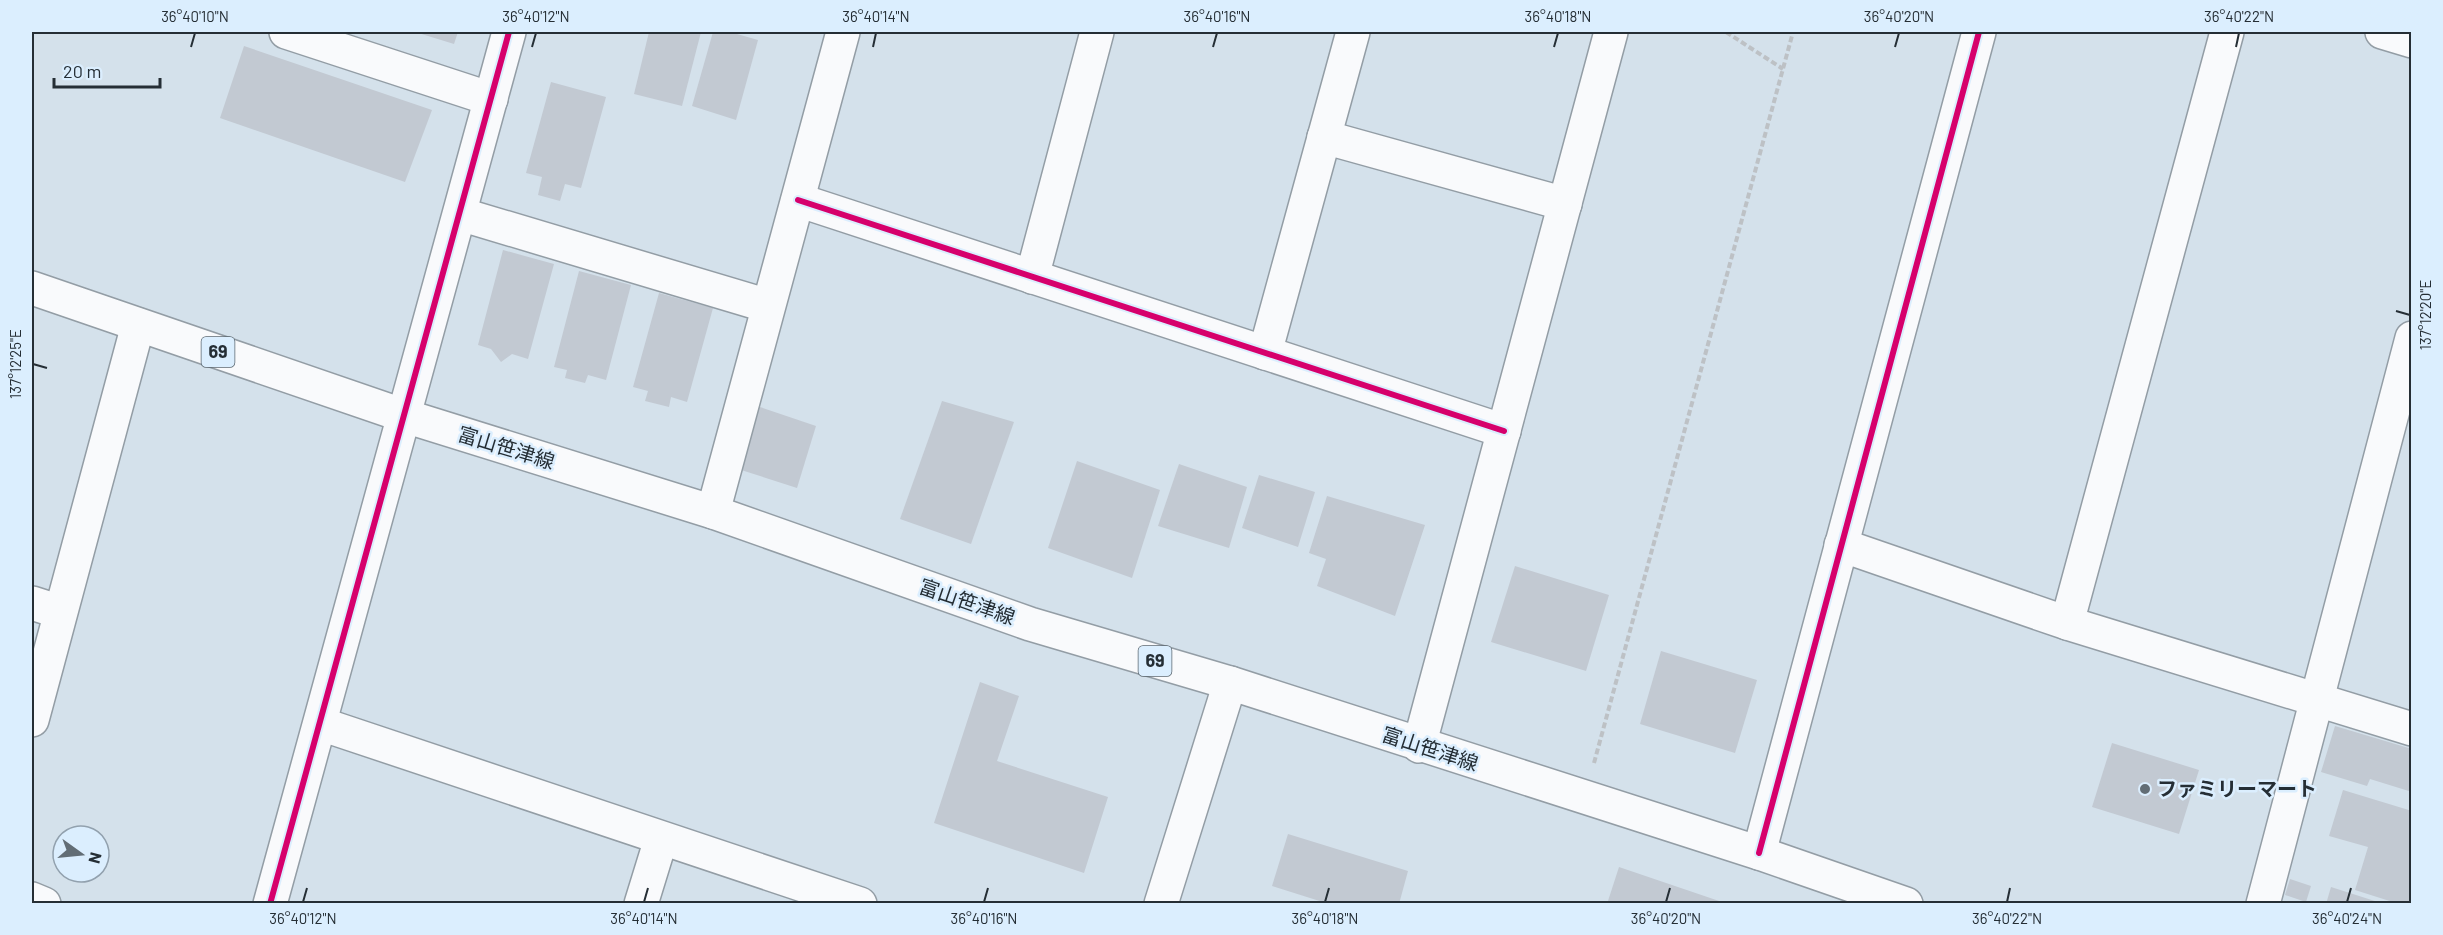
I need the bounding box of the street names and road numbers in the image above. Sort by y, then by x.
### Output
road number: 69 [202,337,234,367]
street label: 富山笹津線 [455,421,558,473]
street label: 富山笹津線 [916,573,1019,629]
road number: 69 [1138,646,1172,676]
street label: 富山笹津線 [1379,721,1482,775]

